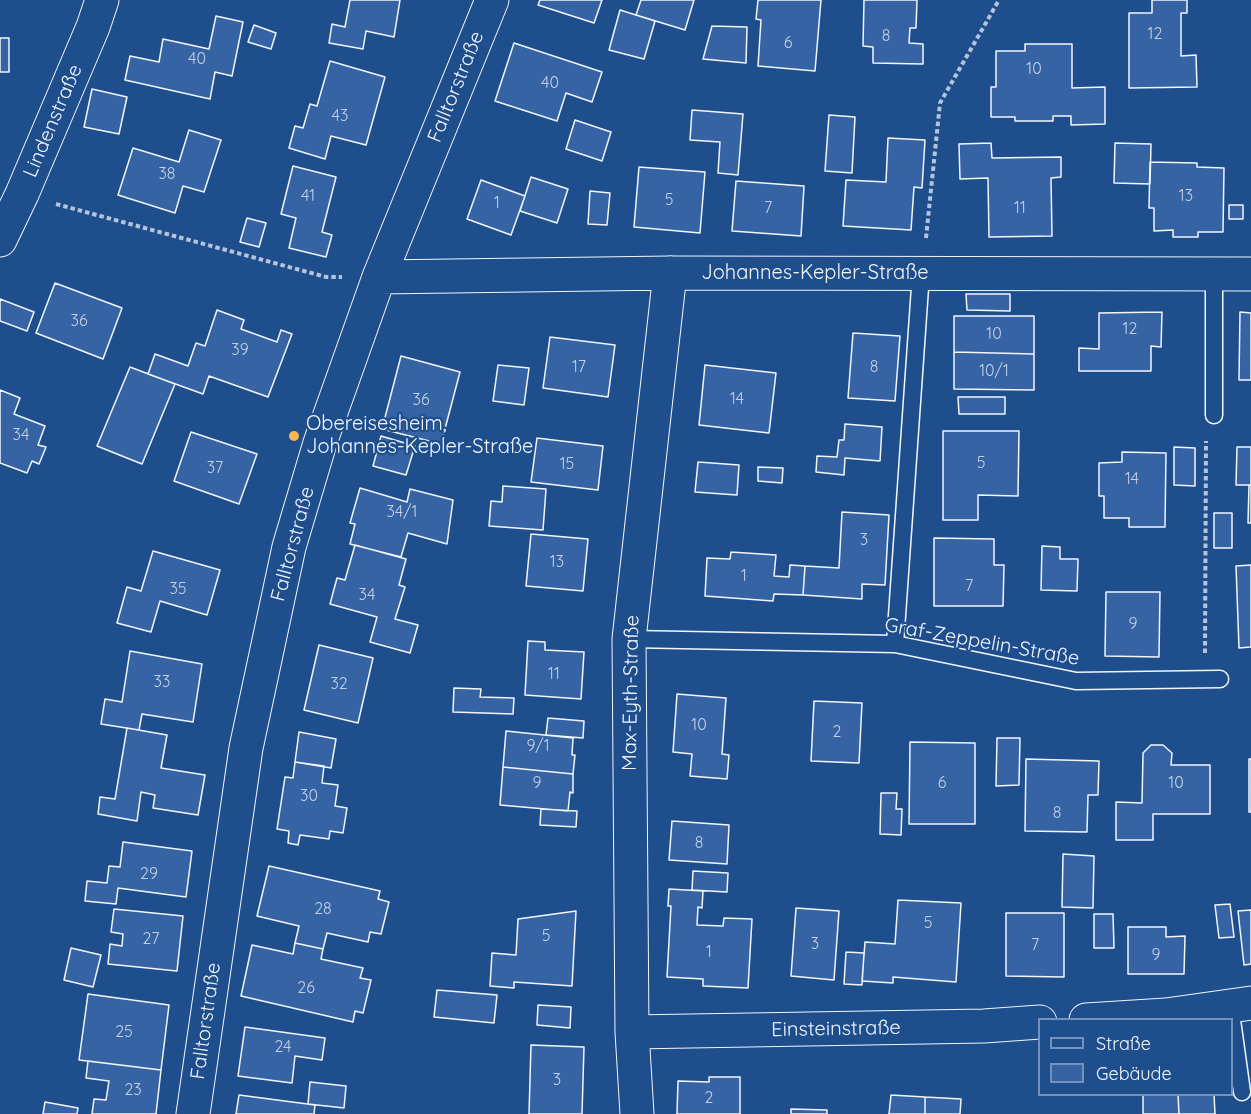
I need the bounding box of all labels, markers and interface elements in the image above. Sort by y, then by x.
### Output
house number: 12 [1148,24,1162,44]
house number: 8 [882,26,890,46]
street label: Falltorstraße [423,28,489,146]
house number: 6 [784,33,792,53]
house number: 40 [188,49,206,69]
house number: 10 [1026,59,1042,79]
street label: Lindenstraße [18,61,88,181]
house number: 40 [541,73,559,93]
house number: 43 [332,106,348,126]
house number: 38 [158,164,176,184]
house number: 41 [301,186,315,206]
house number: 13 [1179,186,1193,206]
house number: 5 [665,190,673,210]
house number: 1 [494,193,500,213]
house number: 7 [764,198,772,218]
house number: 11 [1014,198,1026,218]
street label: Johannes-Kepler-Straße [701,261,929,285]
house number: 36 [71,311,87,331]
house number: 12 [1123,319,1137,339]
house number: 10 [986,324,1002,344]
house number: 39 [231,340,249,360]
house number: 17 [572,357,586,377]
house number: 8 [870,357,878,377]
house number: 10/1 [979,361,1009,381]
house number: 14 [730,389,744,409]
house number: 36 [413,390,429,410]
place label: Obereisesheim, Johannes-Kepler-Straße [306,412,533,459]
house number: 34 [13,425,29,445]
marker: Obereisesheim, Johannes-Kepler-Straße [287,429,301,443]
house number: 5 [977,453,985,473]
house number: 15 [560,454,574,474]
house number: 37 [207,458,223,478]
house number: 14 [1125,469,1139,489]
street label: Falltorstraße [266,484,320,604]
house number: 34/1 [386,502,418,522]
house number: 3 [860,530,868,550]
house number: 13 [550,552,564,572]
house number: 1 [741,566,747,586]
house number: 7 [965,576,973,596]
house number: 35 [169,579,187,599]
house number: 34 [359,585,375,605]
street label: Graf-Zeppelin-Straße [883,613,1081,671]
house number: 9 [1129,614,1137,634]
street label: Max-Eyth-Straße [618,615,644,771]
house number: 11 [548,664,560,684]
house number: 33 [154,672,170,692]
house number: 32 [330,674,348,694]
house number: 10 [691,715,707,735]
house number: 2 [833,722,841,742]
house number: 9/1 [526,736,550,756]
house number: 9 [533,773,541,793]
house number: 6 [938,773,946,793]
house number: 10 [1168,773,1184,793]
house number: 30 [300,786,318,806]
house number: 8 [1053,803,1061,823]
house number: 8 [695,833,703,853]
house number: 29 [140,864,158,884]
house number: 28 [314,899,332,919]
house number: 5 [924,913,932,933]
house number: 5 [542,926,550,946]
house number: 27 [143,929,159,949]
house number: 3 [811,934,819,954]
house number: 7 [1031,935,1039,955]
house number: 1 [706,942,712,962]
house number: 9 [1152,945,1160,965]
street label: Falltorstraße [186,961,226,1081]
house number: 26 [297,978,315,998]
street label: Einsteinstraße [771,1016,901,1042]
legend [1038,1018,1233,1096]
house number: 25 [115,1022,133,1042]
text: Straße [1096,1032,1151,1055]
house number: 24 [274,1037,292,1057]
text: Gebäude [1096,1062,1172,1085]
house number: 3 [553,1070,561,1090]
house number: 23 [124,1080,142,1100]
house number: 2 [705,1088,713,1108]

